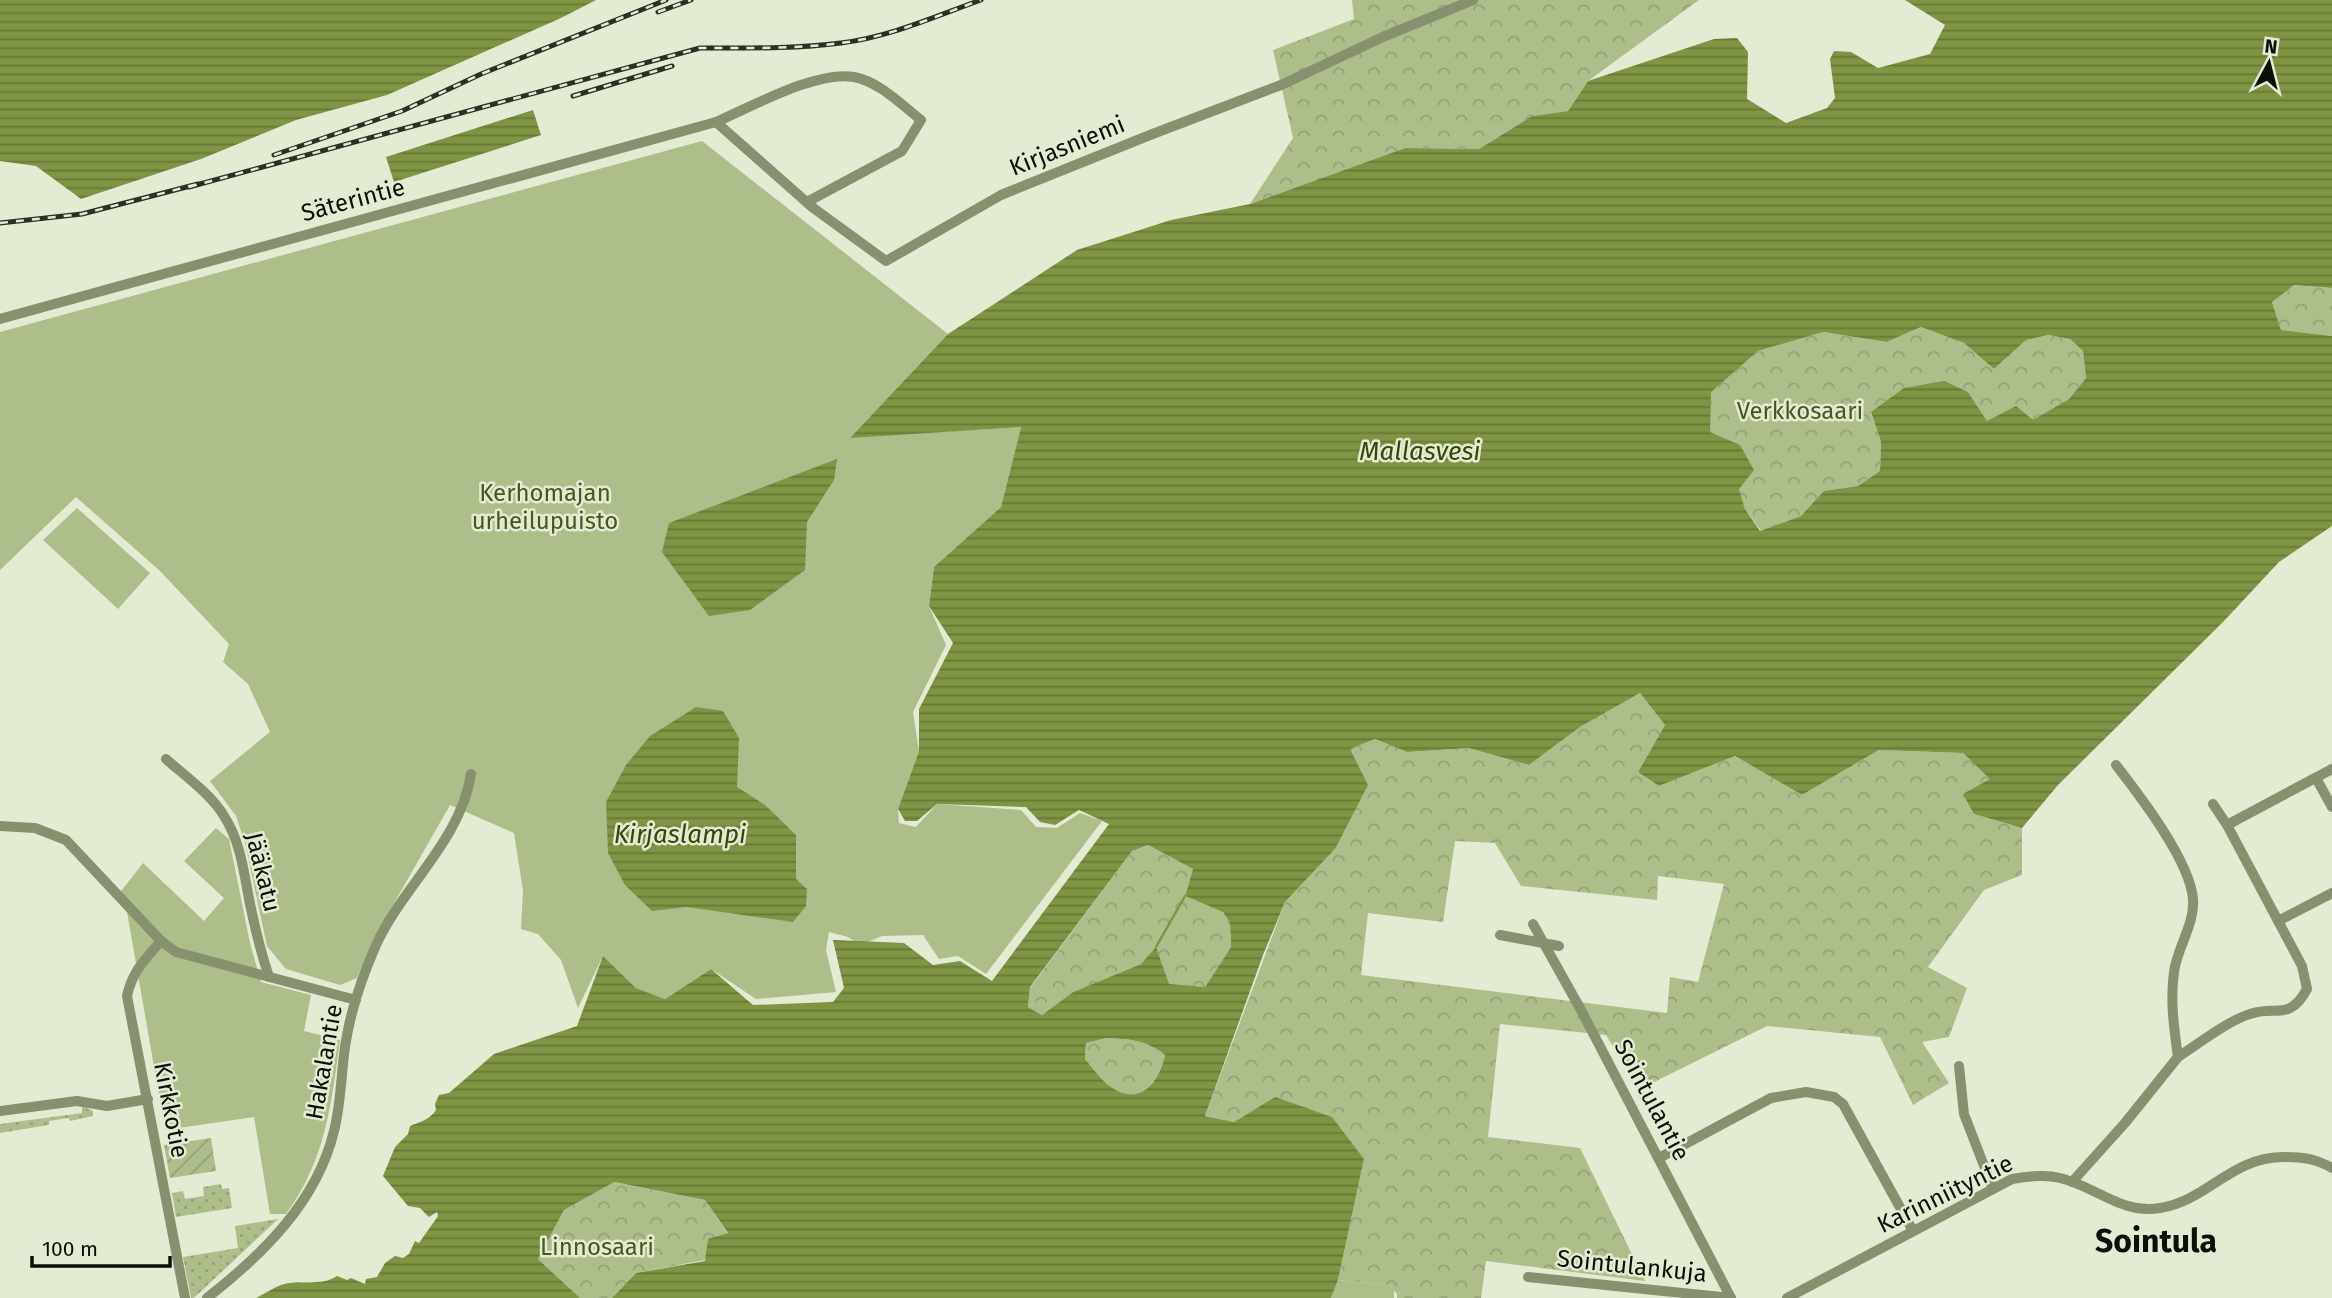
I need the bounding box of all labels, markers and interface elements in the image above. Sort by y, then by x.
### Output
north arrow [2234,28,2304,98]
text: N [2263,34,2279,59]
street label: Kirjasniemi [1005,110,1129,182]
street label: Säterintie [298,173,408,227]
park label: Verkkosaari [1737,397,1863,425]
water label: Mallasvesi [1359,436,1481,467]
park label: Kerhomajan urheilupuisto [472,479,618,535]
water label: Kirjaslampi [614,819,746,850]
street label: Jääkatu [240,829,286,915]
street label: Hakalantie [300,1002,348,1122]
street label: Sointulantie [1608,1035,1696,1165]
street label: Kirkkotie [148,1060,194,1160]
street label: Karinniityntie [1873,1149,2017,1239]
district label: Sointula [2095,1222,2217,1260]
scale bar [32,1224,170,1268]
park label: Linnosaari [540,1233,654,1261]
text: 100 m [42,1236,98,1262]
street label: Sointulankuja [1556,1244,1708,1288]

